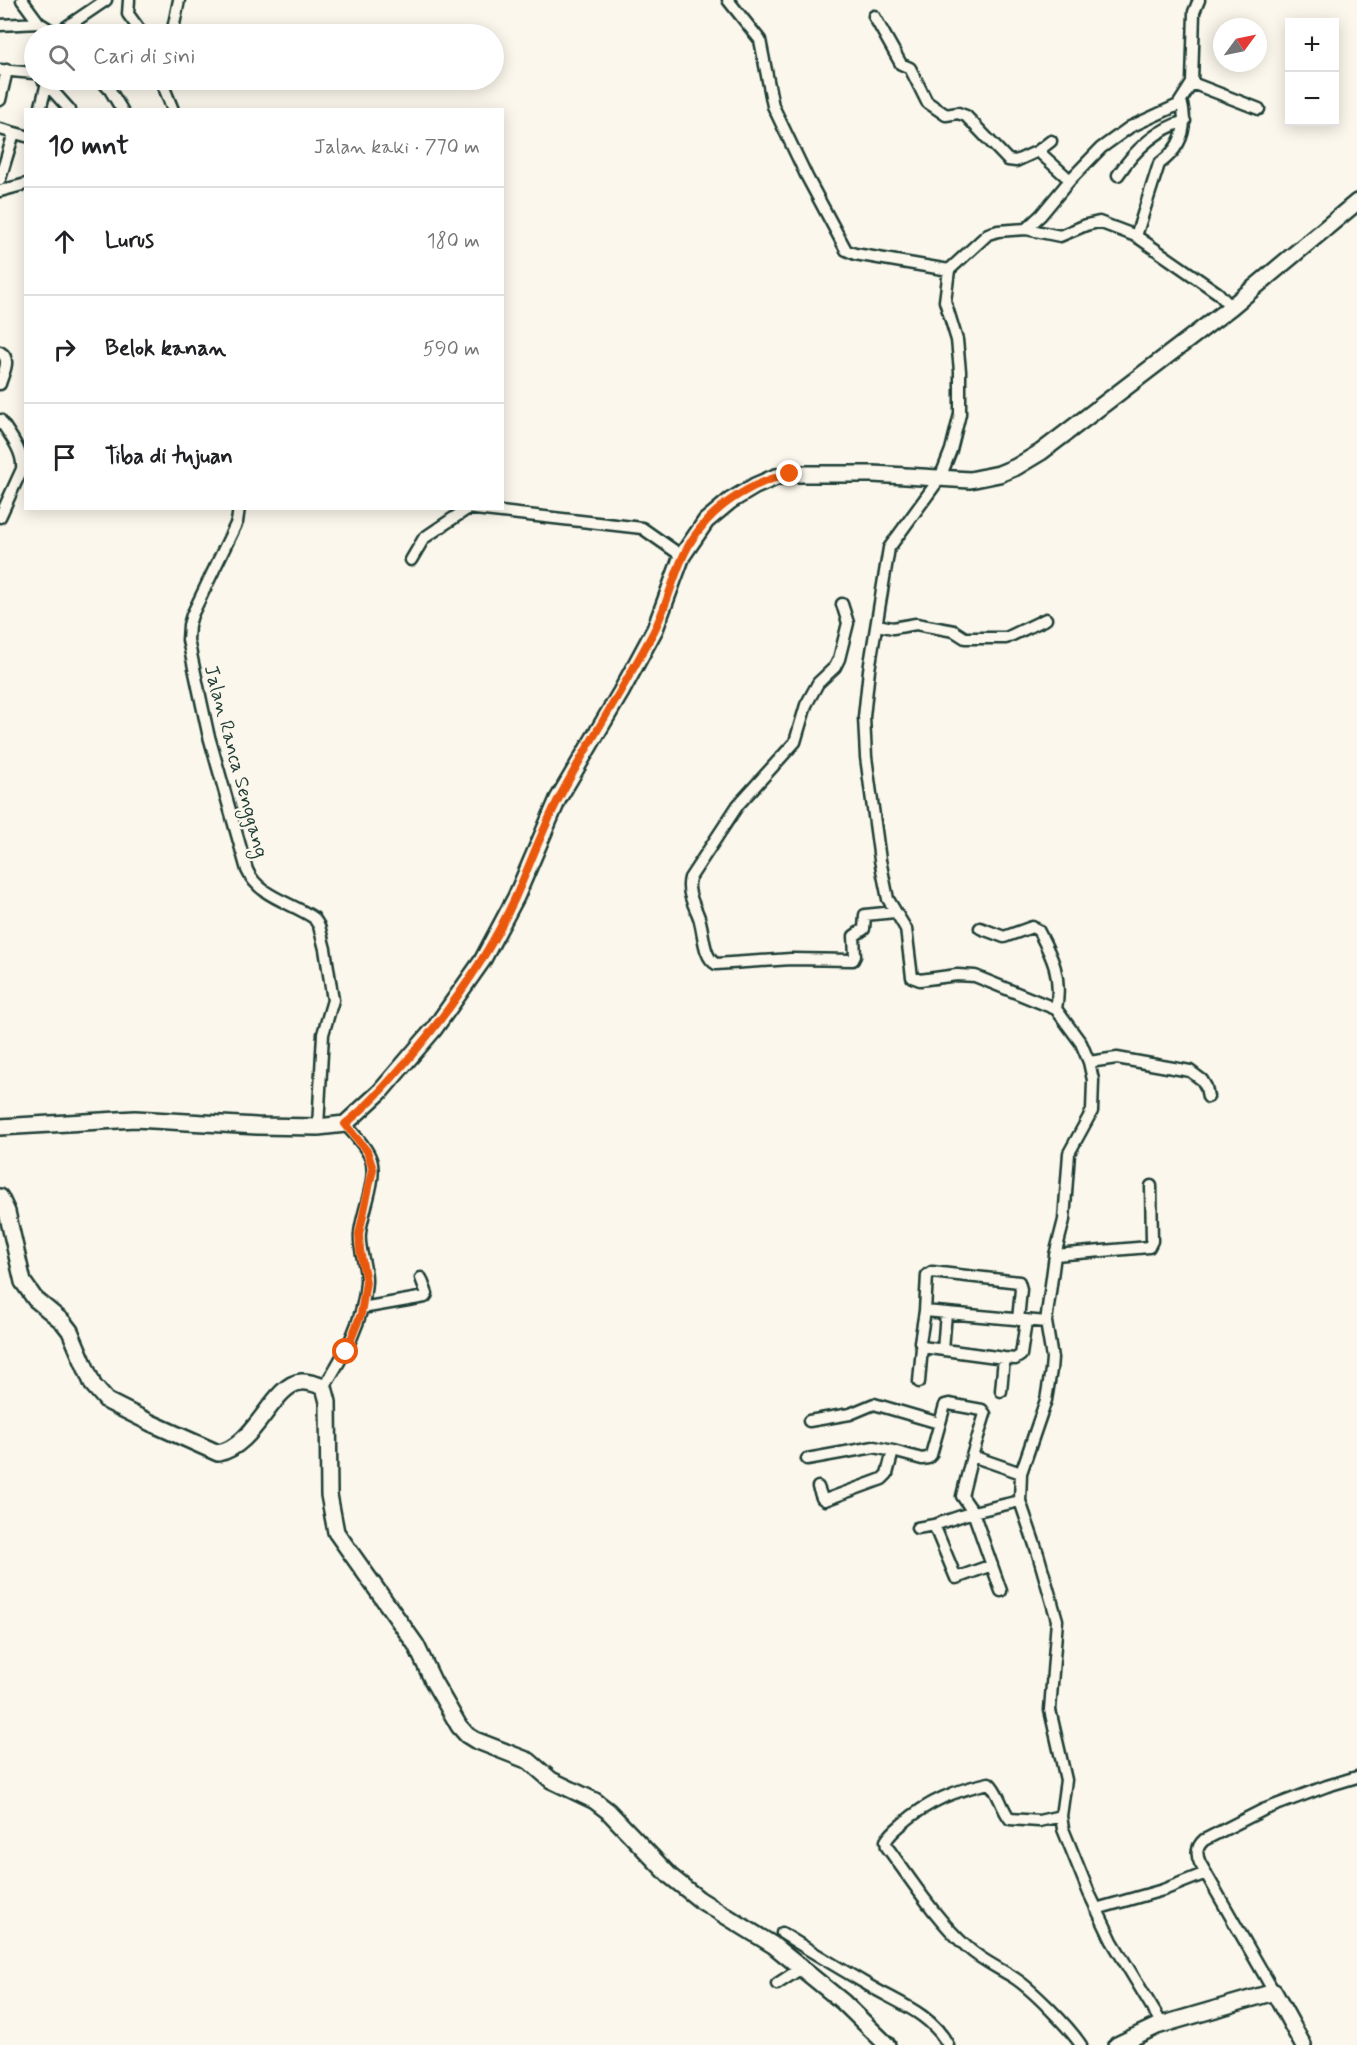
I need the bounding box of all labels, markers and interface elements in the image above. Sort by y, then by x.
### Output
north arrow [1213,18,1267,72]
map controls [1285,18,1339,126]
button: + [1285,18,1339,72]
search box [24,24,504,90]
icon: search [45,41,78,74]
text: Cari di sini [93,43,195,71]
button: − [1285,72,1339,126]
text: 10 mnt [48,130,129,164]
text: Jalan kaki · 770 m [314,134,480,161]
icon: ahead [48,225,81,258]
text: Lurus [105,227,154,255]
text: 180 m [427,228,480,255]
icon: right [48,333,81,366]
text: Belok kanan [105,335,226,363]
text: 590 m [423,336,480,363]
icon: arrive [48,441,81,474]
text: Tiba di tujuan [105,443,233,471]
route end [776,460,802,486]
street label: Jalan Ranca Senggang [196,662,274,861]
route start [332,1338,358,1364]

